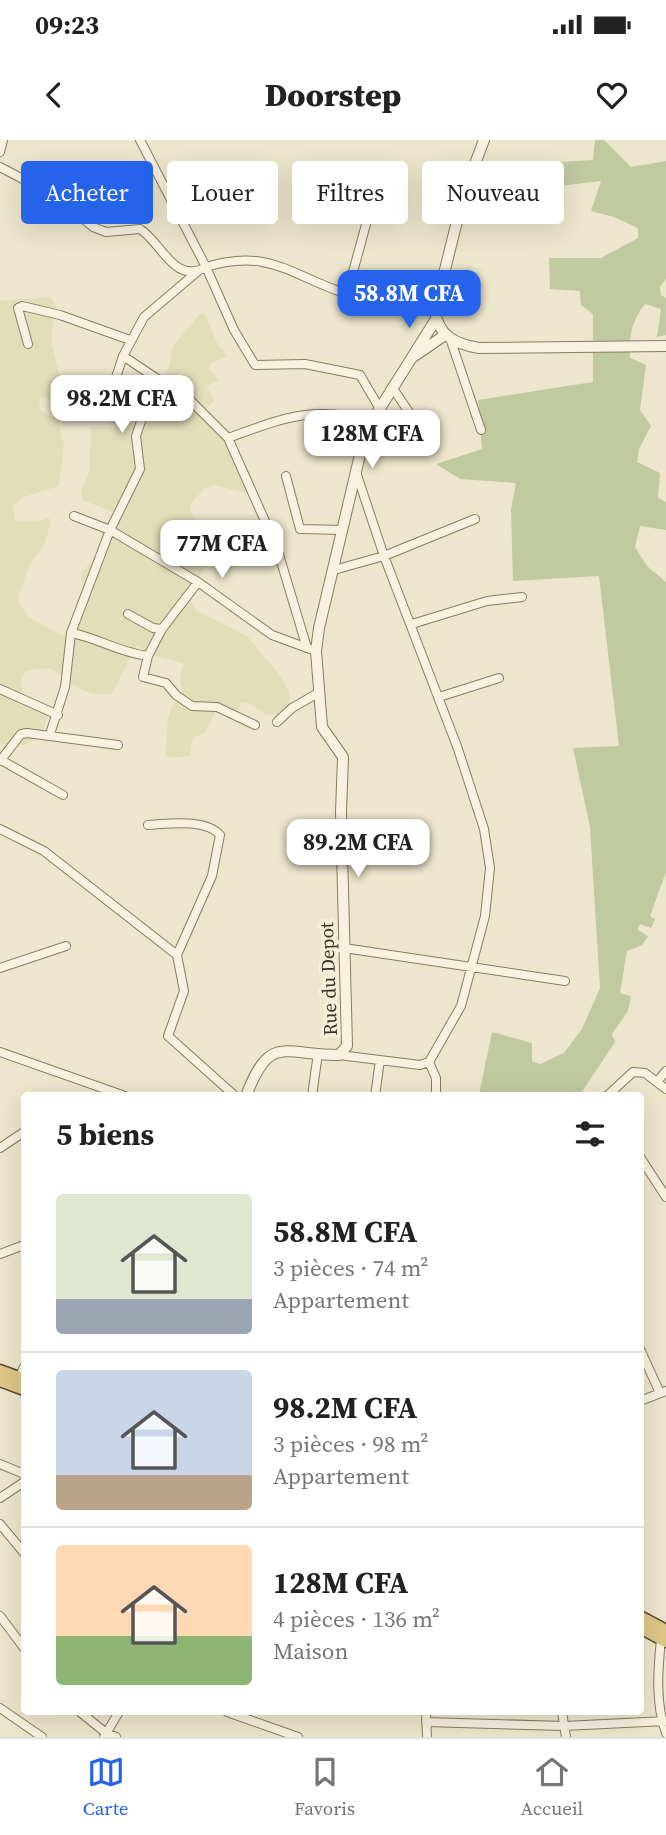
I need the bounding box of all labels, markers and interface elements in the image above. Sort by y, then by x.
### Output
text: 09:23 [35,7,99,43]
text: Doorstep [265,73,401,117]
icon: back [35,76,73,114]
icon: heart [593,76,631,114]
chip: Acheter [21,161,153,224]
chip: Louer [167,161,278,224]
chip: Filtres [292,161,408,224]
chip: Nouveau [422,161,564,224]
pin: 58.8M CFA [329,270,489,330]
text: 58.8M CFA [354,277,464,309]
pin: 98.2M CFA [42,376,202,435]
text: 98.2M CFA [67,382,177,414]
pin: 128M CFA [300,410,444,470]
text: 128M CFA [320,417,424,449]
pin: 77M CFA [157,520,287,580]
text: 77M CFA [176,527,268,559]
pin: 89.2M CFA [278,820,438,879]
text: 89.2M CFA [303,826,413,858]
street label: Rue du Depot [313,921,343,1036]
text: 5 biens [56,1114,154,1155]
icon: filters [571,1115,609,1153]
text: 58.8M CFA [273,1211,417,1252]
icon: home [112,1222,196,1306]
text: 3 pièces · 74 m² [273,1252,428,1284]
text: Appartement [273,1284,409,1316]
text: 98.2M CFA [273,1387,417,1428]
icon: home [112,1398,196,1482]
text: 3 pièces · 98 m² [273,1428,428,1460]
text: Appartement [273,1460,409,1492]
text: 128M CFA [273,1562,408,1603]
icon: home [112,1573,196,1657]
text: 4 pièces · 136 m² [273,1603,440,1635]
text: Maison [273,1635,348,1667]
tab: Carte [83,1753,129,1821]
tab: Favoris [294,1753,355,1821]
tab: Accueil [521,1753,583,1821]

